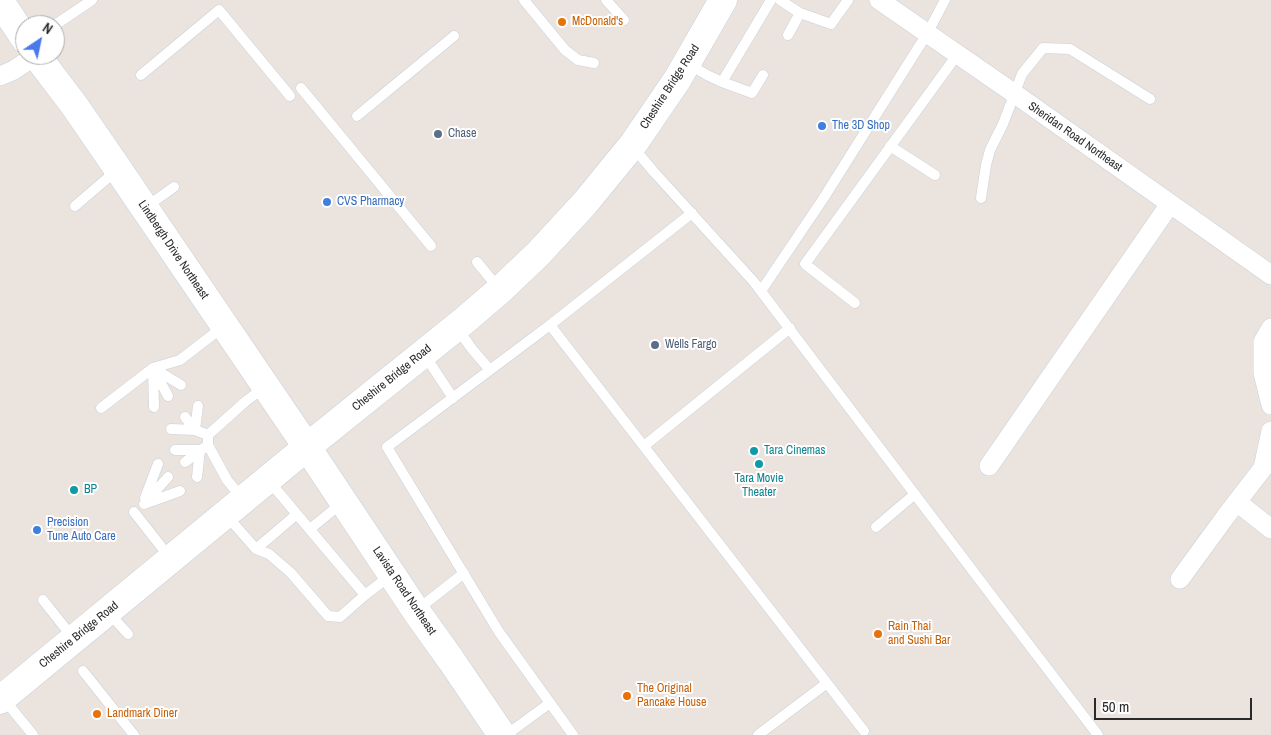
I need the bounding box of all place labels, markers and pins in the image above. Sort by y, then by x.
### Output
place label: McDonald's [572,15,623,29]
marker: McDonald's [556,16,568,28]
place label: The 3D Shop [832,119,890,133]
marker: The 3D Shop [816,120,828,132]
place label: Chase [448,127,476,141]
marker: Chase [432,128,444,140]
place label: CVS Pharmacy [337,195,404,209]
marker: CVS Pharmacy [321,196,333,208]
place label: Wells Fargo [665,338,717,352]
marker: Wells Fargo [649,339,661,351]
place label: Tara Cinemas [764,444,825,458]
marker: Tara Cinemas [748,445,760,457]
marker: Tara Movie Theater [753,458,765,470]
place label: Tara Movie Theater [735,472,783,500]
place label: BP [84,483,97,497]
marker: BP [68,484,80,496]
place label: Precision Tune Auto Care [47,516,116,544]
marker: Precision Tune Auto Care [31,524,43,536]
place label: Rain Thai and Sushi Bar [888,620,950,648]
marker: Rain Thai and Sushi Bar [872,628,884,640]
place label: The Original Pancake House [637,682,706,710]
marker: The Original Pancake House [621,690,633,702]
place label: Landmark Diner [107,707,178,721]
marker: Landmark Diner [91,708,103,720]

